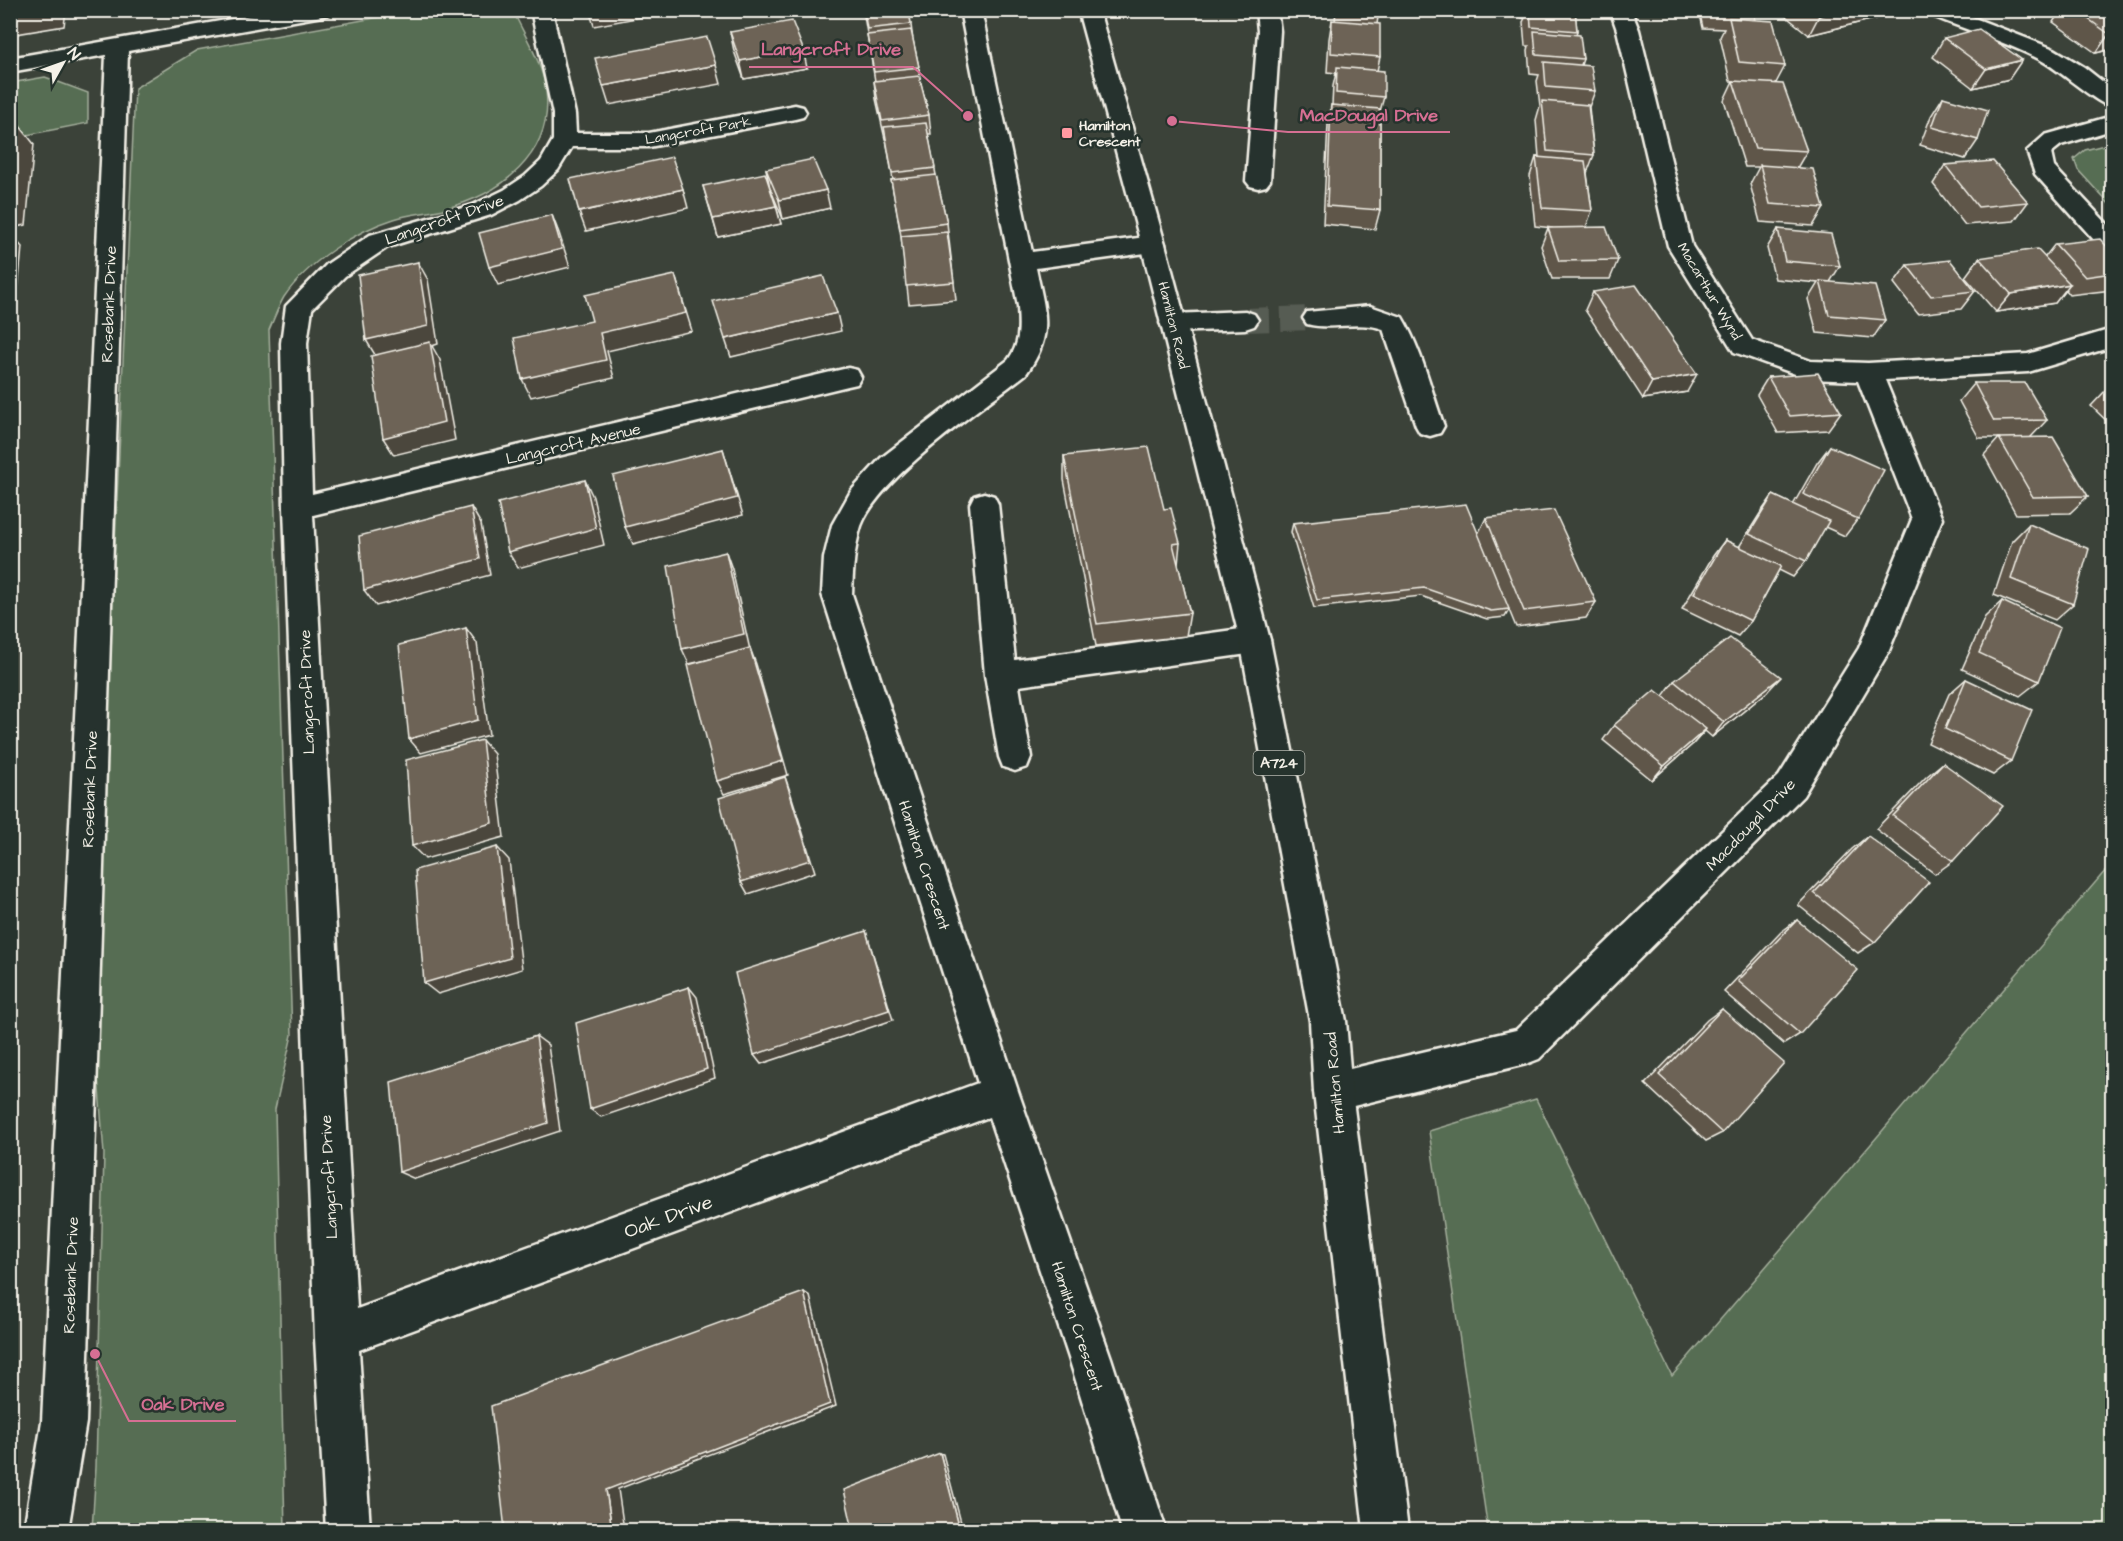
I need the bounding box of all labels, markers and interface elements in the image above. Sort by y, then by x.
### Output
callout: Langcroft Drive [749,31,913,67]
north arrow [33,33,93,93]
text: Langcroft Drive [761,37,901,63]
text: N [62,43,85,65]
callout: MacDougal Drive [1288,96,1450,132]
text: MacDougal Drive [1300,103,1438,129]
street label: Langcroft Park [644,112,753,150]
place label: Hamilton Crescent [1079,116,1141,152]
marker: Hamilton Crescent [1060,126,1074,140]
street label: Langcroft Drive [382,189,507,252]
street label: Macarthur Wynd [1672,239,1746,344]
street label: Rosebank Drive [96,245,122,363]
street label: Hamilton Road [1153,280,1194,371]
street label: Langcroft Avenue [504,418,643,471]
street label: Langcroft Drive [294,629,321,754]
street label: Rosebank Drive [77,730,103,848]
road number: A724 [1254,751,1304,775]
street label: Macdougal Drive [1701,773,1802,876]
street label: Hamilton Crescent [893,798,956,933]
street label: Hamilton Road [1320,1031,1350,1135]
street label: Langcroft Drive [315,1114,344,1240]
street label: Oak Drive [620,1188,717,1246]
street label: Rosebank Drive [58,1216,84,1334]
street label: Hamilton Crescent [1046,1259,1109,1394]
callout: Oak Drive [129,1385,236,1421]
text: Oak Drive [142,1392,225,1417]

